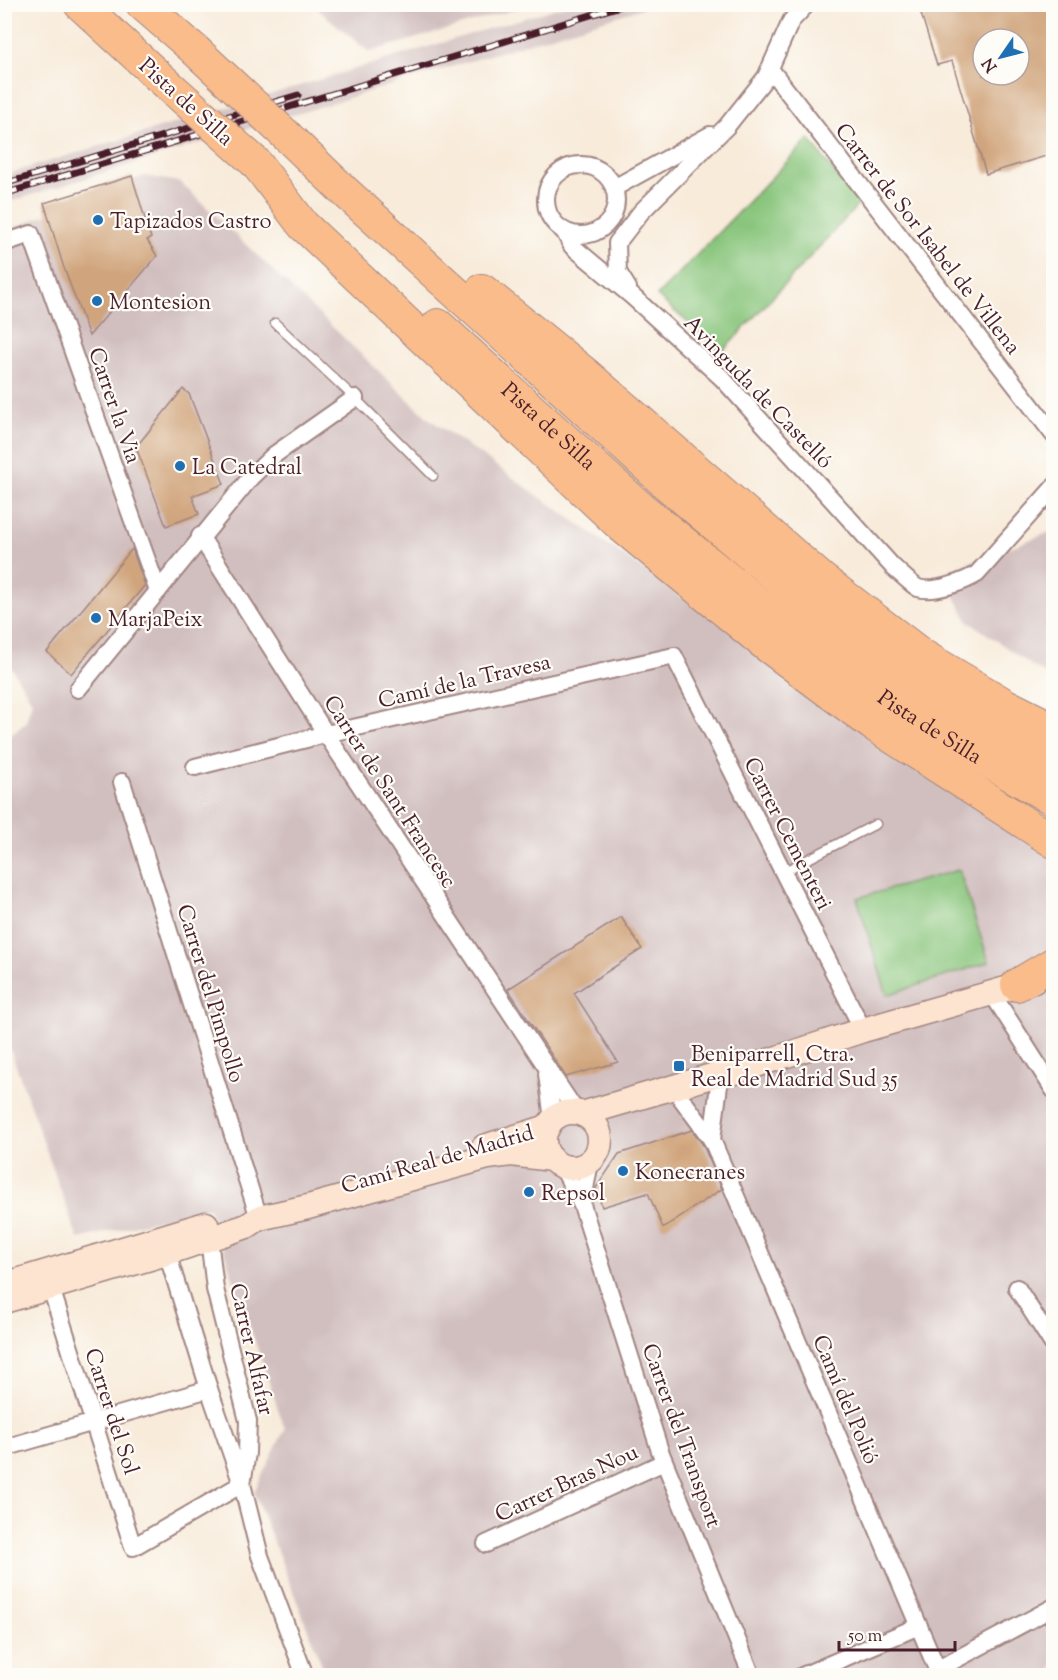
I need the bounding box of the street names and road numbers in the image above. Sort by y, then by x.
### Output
street label: Pista de Silla [130,52,240,155]
street label: Carrer de Sor Isabel de Villena [826,117,1027,362]
street label: Avinguda de Castelló [675,309,839,477]
street label: Carrer la Via [78,344,148,468]
street label: Pista de Silla [493,376,602,479]
street label: Camí de la Travesa [375,647,554,718]
street label: Pista de Silla [870,683,987,774]
street label: Carrer de Sant Francesc [314,690,463,895]
street label: Carrer Cementeri [734,752,839,916]
street label: Carrer del Pimpollo [167,901,251,1087]
street label: Camí Real de Madrid [338,1118,538,1204]
street label: Carrer Alfafar [219,1281,281,1419]
street label: Camí del Polió [803,1331,886,1470]
street label: Carrer del Transport [632,1340,729,1533]
street label: Carrer del Sol [75,1345,146,1479]
street label: Carrer Bras Nou [490,1437,644,1532]

